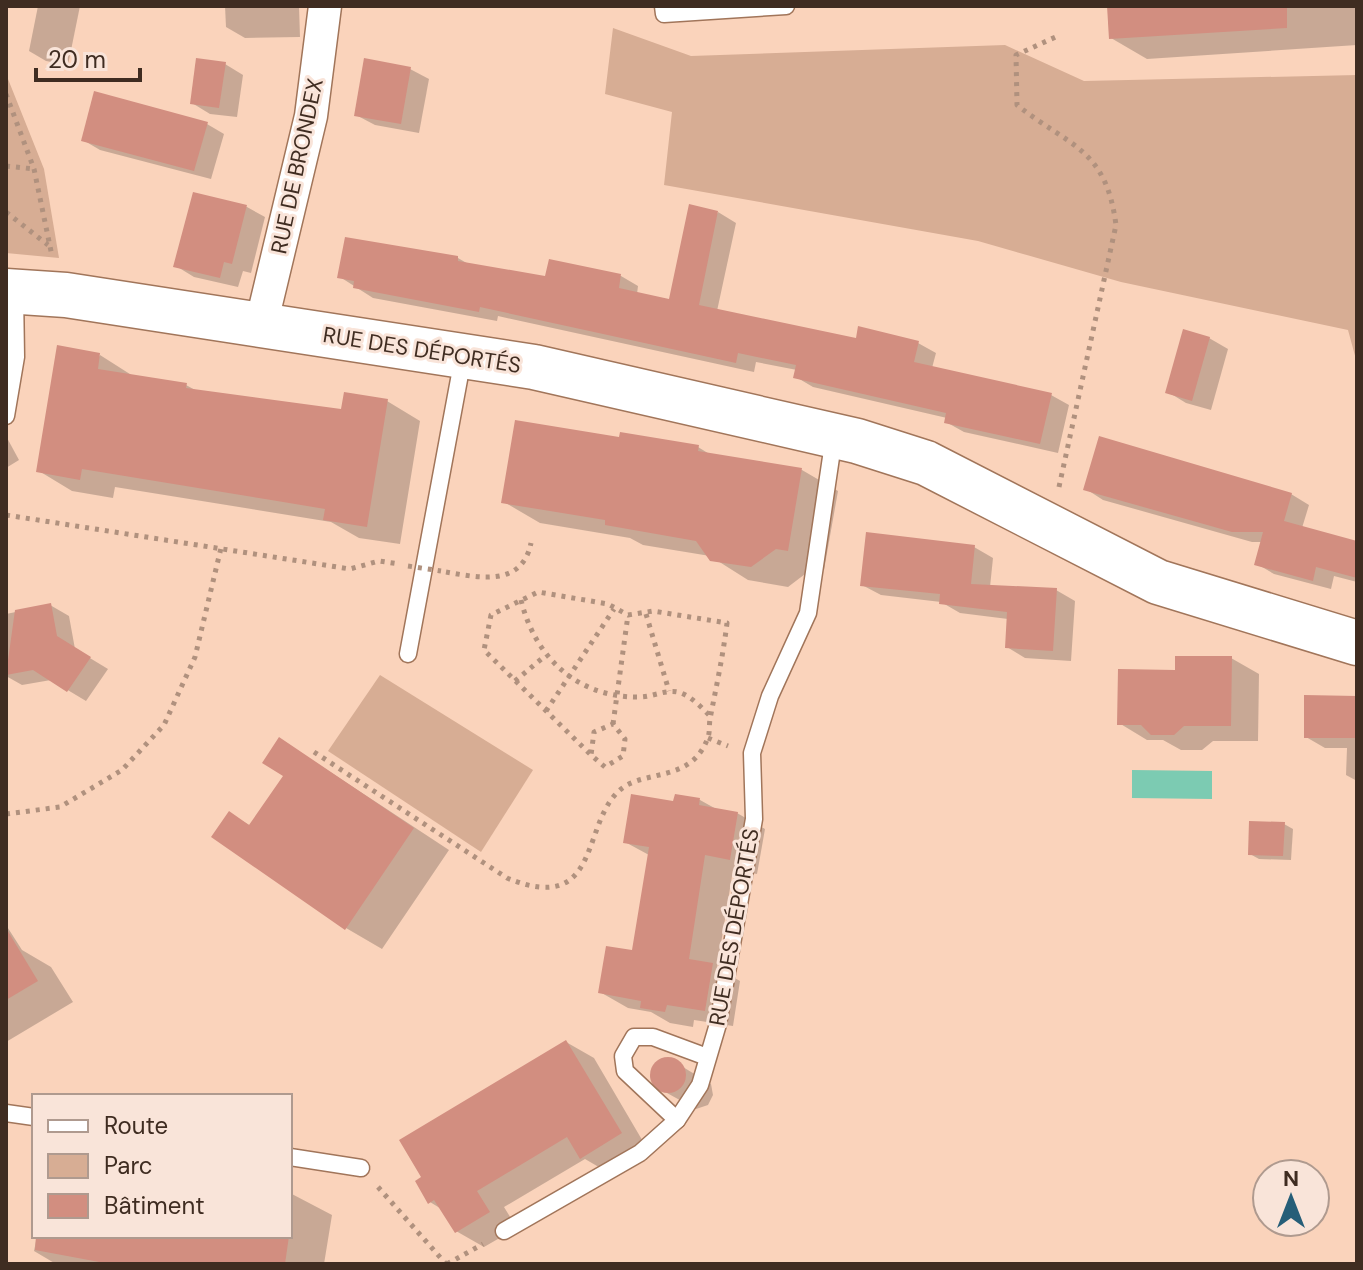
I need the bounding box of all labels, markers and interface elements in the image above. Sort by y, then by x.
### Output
scale bar [36,32,140,82]
text: 20 m [48,44,106,75]
street label: RUE DE BRONDEX [264,76,330,256]
street label: RUE DES DÉPORTÉS [321,320,523,380]
street label: RUE DES DÉPORTÉS [702,826,766,1028]
legend [32,1094,292,1238]
text: Route [104,1110,168,1141]
text: Parc [104,1150,153,1181]
north arrow [1251,1158,1331,1238]
text: N [1283,1164,1299,1193]
text: Bâtiment [104,1190,205,1221]

